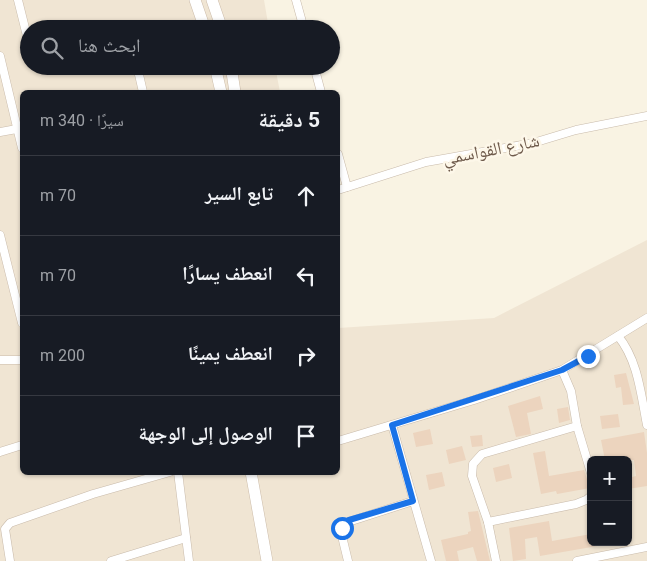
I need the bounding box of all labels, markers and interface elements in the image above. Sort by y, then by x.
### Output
search box [20,20,340,75]
icon: search [38,34,66,62]
text: ابحث هنا [78,34,141,57]
text: 5 دقيقة [259,108,320,132]
text: سيرًا · 340 m [40,111,124,130]
street label: شارع القواسمي [441,129,542,173]
text: تابع السير [205,182,273,205]
icon: ahead [292,182,320,210]
text: 70 m [40,186,76,205]
text: انعطف يسارًا [182,262,273,285]
icon: left [292,262,320,290]
text: 70 m [40,266,76,285]
text: انعطف يمينًا [188,342,273,365]
icon: right [292,342,320,370]
route end [577,345,600,368]
text: 200 m [40,346,85,365]
text: الوصول إلى الوجهة [139,422,273,445]
icon: arrive [292,422,320,450]
map controls [587,456,632,546]
button: + [587,456,632,501]
button: − [587,501,632,546]
route start [331,517,354,540]

